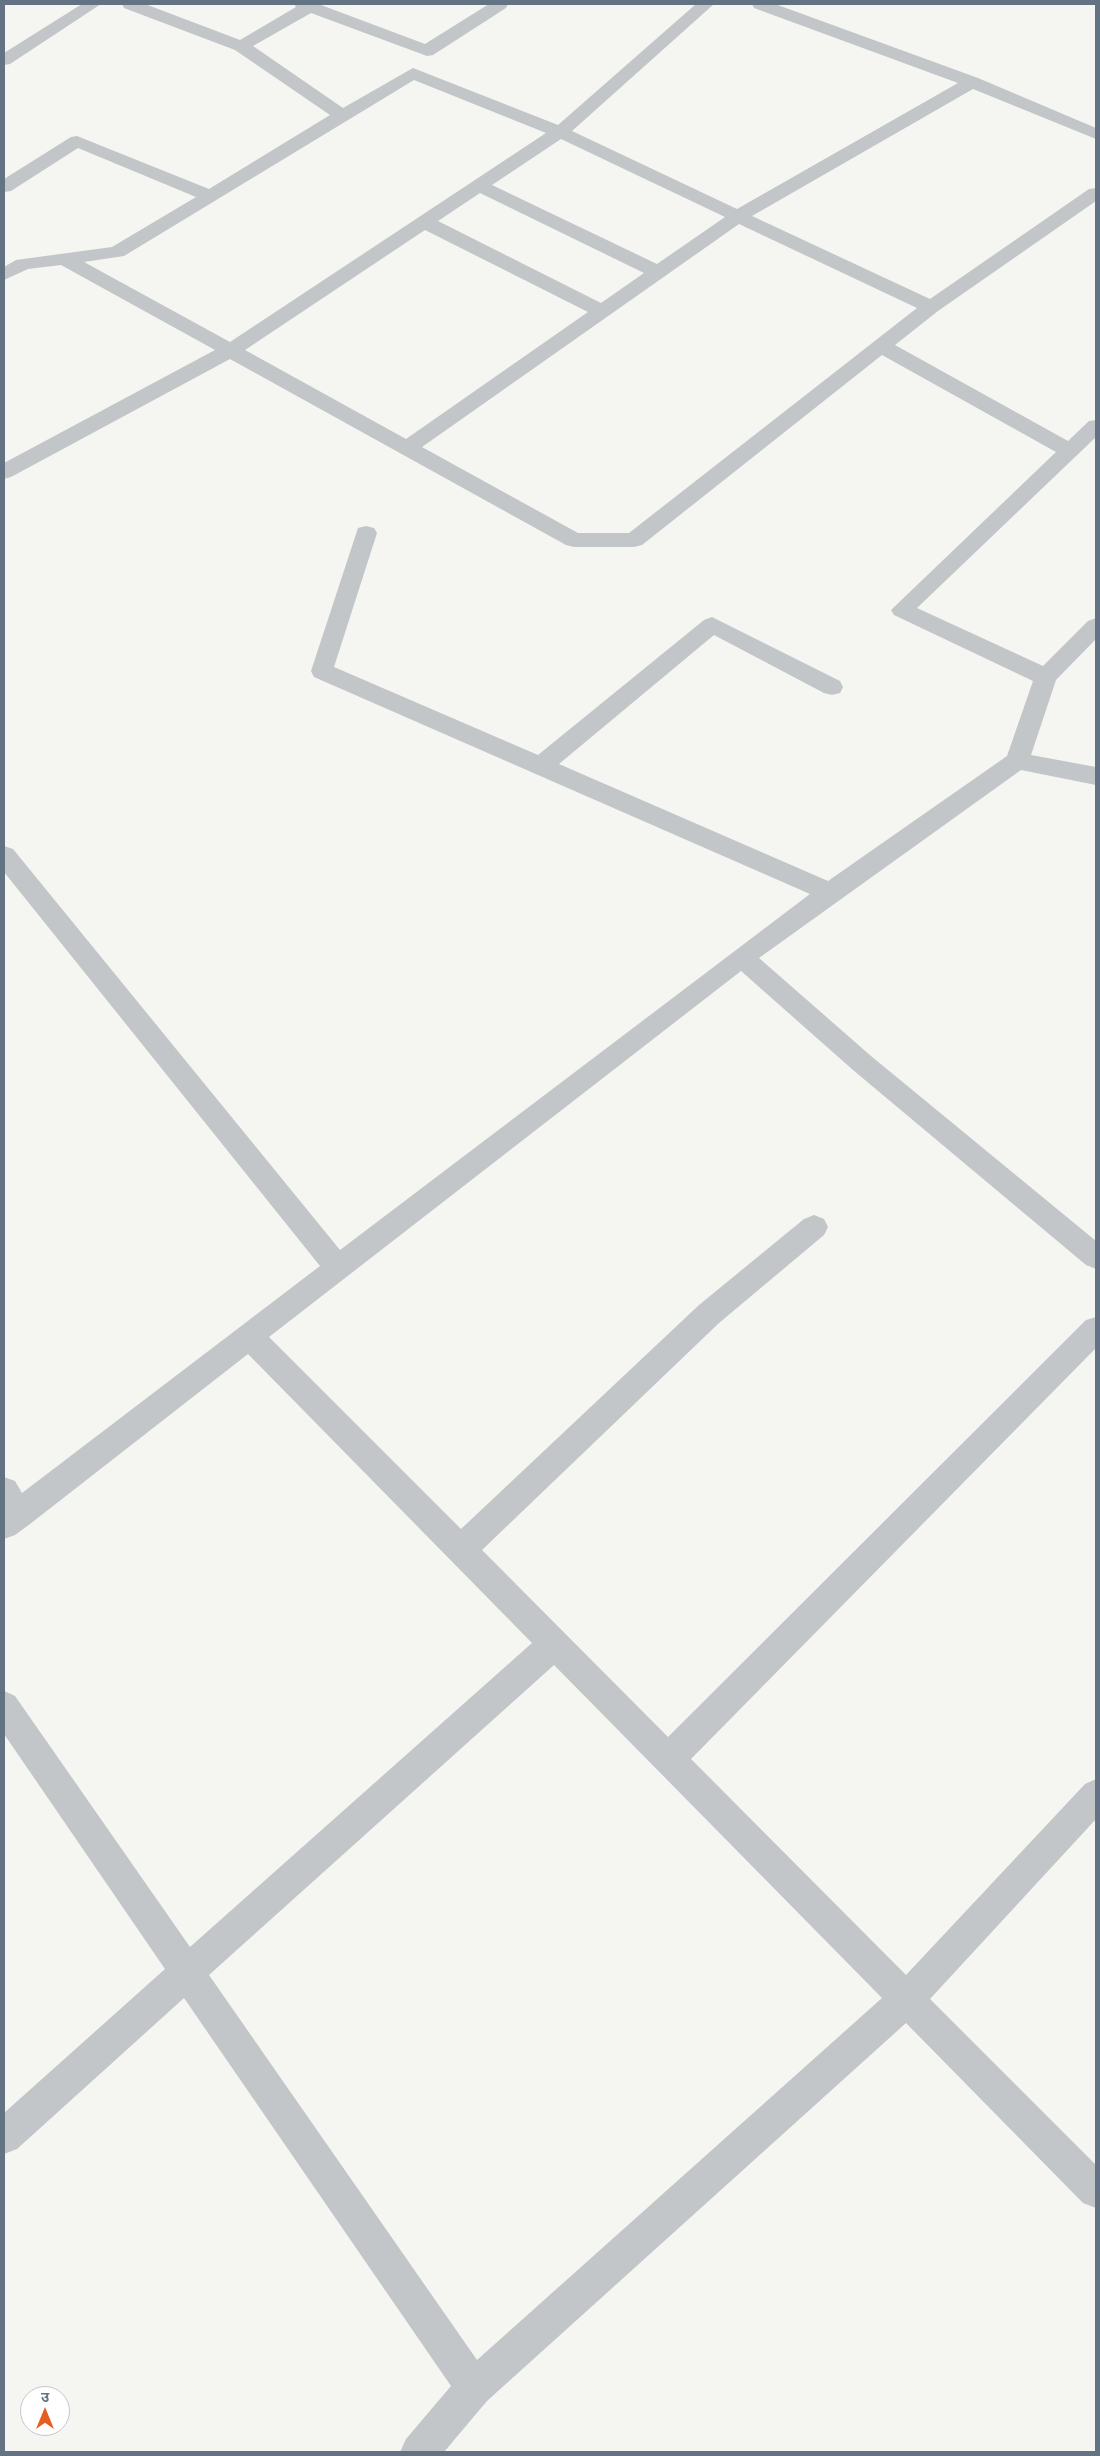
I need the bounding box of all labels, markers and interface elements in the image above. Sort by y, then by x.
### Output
north arrow [20,2386,70,2436]
text: उ [41,2388,49,2406]

